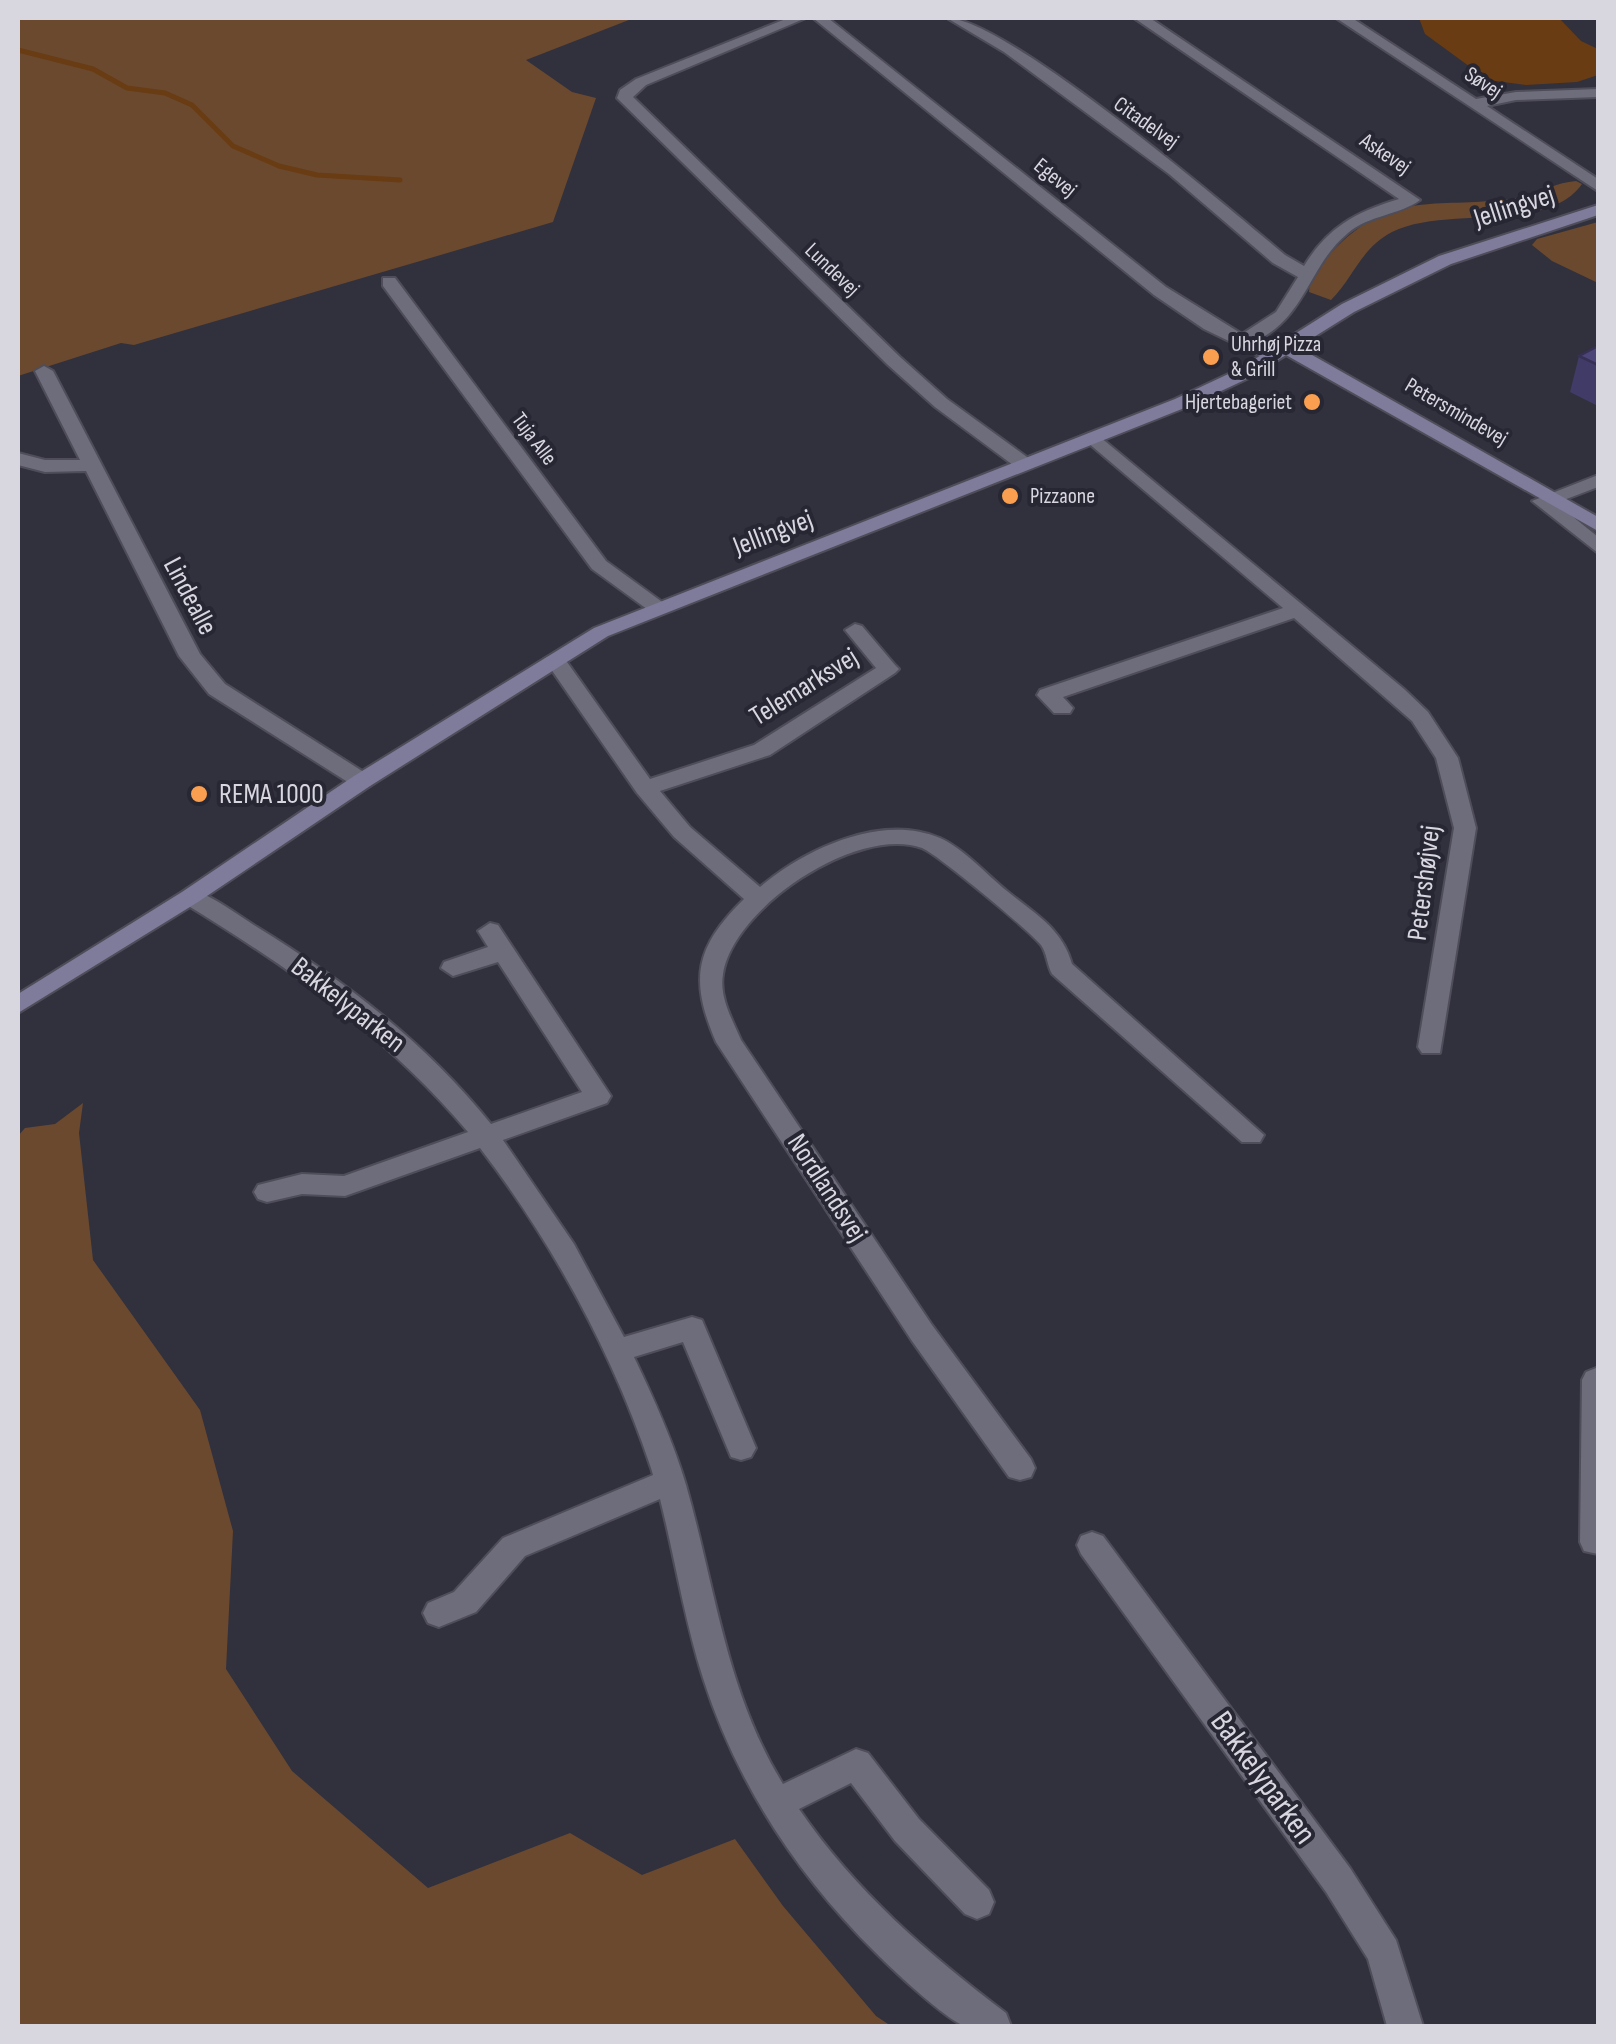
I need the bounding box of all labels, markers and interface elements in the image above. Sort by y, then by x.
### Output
street label: Søvej [1459,61,1507,105]
street label: Citadelvej [1108,91,1184,155]
street label: Askevej [1354,127,1415,181]
street label: Egevej [1028,153,1082,203]
street label: Jellingvej [1469,179,1558,236]
street label: Lundevej [799,237,865,303]
place label: Uhrhøj Pizza & Grill [1231,331,1321,383]
marker: Uhrhøj Pizza & Grill [1200,346,1222,368]
street label: Petersmindevej [1400,372,1512,452]
place label: Hjertebageriet [1185,389,1292,416]
marker: Hjertebageriet [1301,391,1323,413]
street label: Tuja Alle [505,407,563,471]
place label: Pizzaone [1030,483,1095,510]
marker: Pizzaone [999,485,1021,507]
street label: Jellingvej [728,503,818,564]
street label: Lindealle [156,552,224,640]
street label: Telemarksvej [744,641,864,733]
place label: REMA 1000 [219,778,324,811]
marker: REMA 1000 [188,783,210,805]
street label: Petershøjvej [1401,824,1447,942]
street label: Bakkelyparken [284,950,412,1060]
street label: Nordlandsvej [780,1128,874,1248]
street label: Bakkelyparken [1202,1704,1324,1852]

